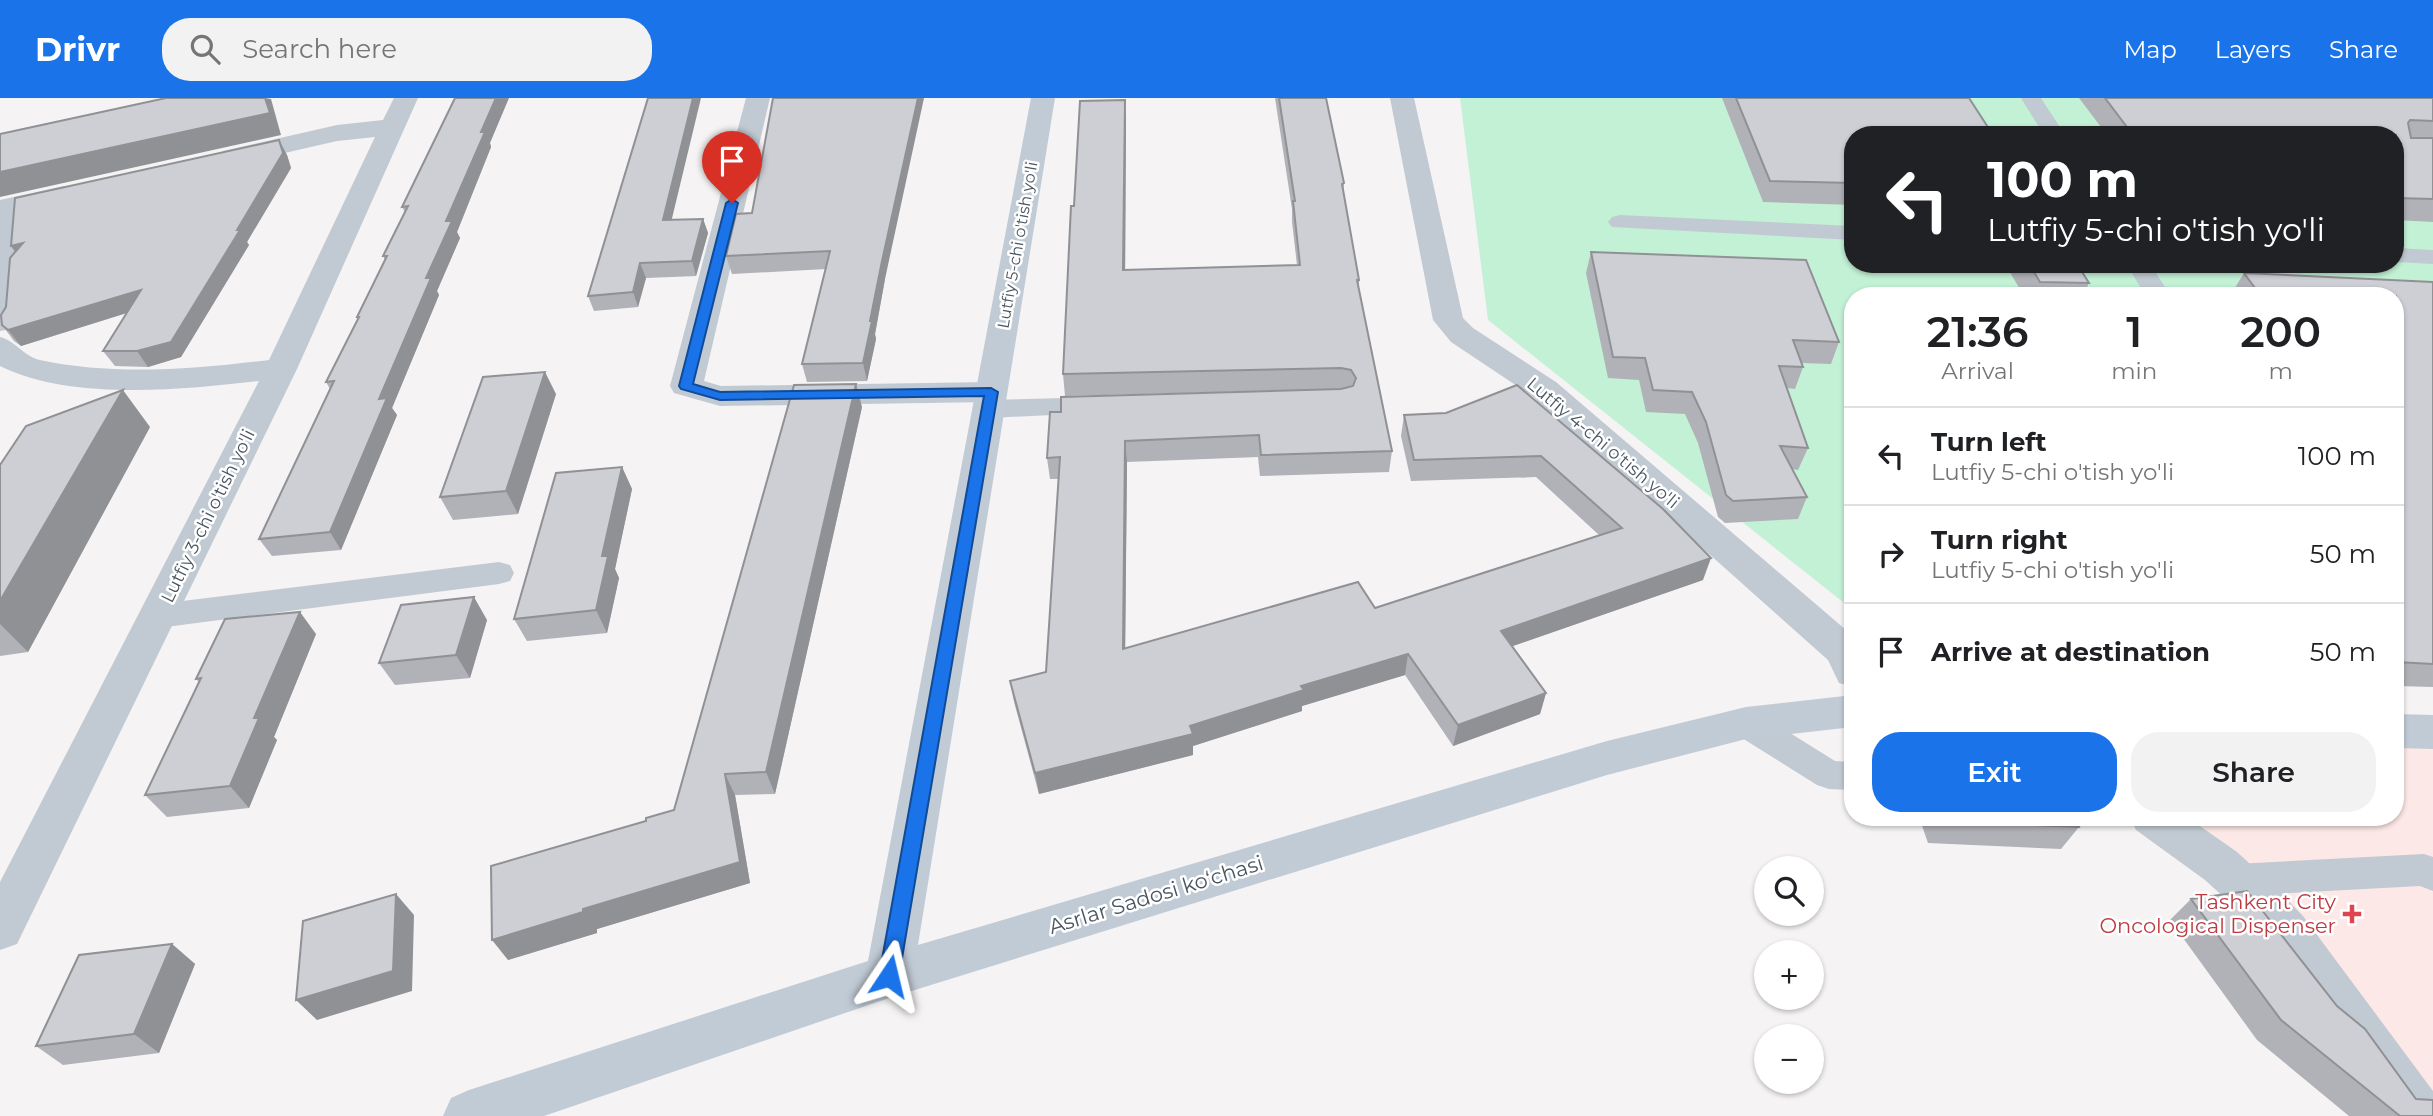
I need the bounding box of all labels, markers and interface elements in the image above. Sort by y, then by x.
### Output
search box [162,18,652,81]
text: Drivr [35,29,120,69]
icon: search [186,30,224,68]
text: Search here [242,33,397,65]
text: Map [2123,35,2177,64]
text: Layers [2215,35,2291,64]
text: Share [2329,35,2398,64]
pin [702,131,762,203]
icon: arrive [713,142,751,180]
text: 100 m [1987,150,2138,209]
icon: left [1872,154,1963,245]
street label: Lutfiy 5-chi o'tish yo'li [993,160,1042,330]
text: Lutfiy 5-chi o'tish yo'li [1987,210,2325,249]
text: 21:36 [1927,306,2028,358]
text: 1 [2126,306,2142,358]
text: 200 [2240,306,2321,358]
text: Arrival [1941,357,2014,385]
text: min [2111,357,2157,385]
text: m [2268,357,2293,385]
street label: Lutfiy 4-chi o'tish yo'li [1522,373,1684,513]
street label: Lutfiy 3-chi o'tish yo'li [156,426,260,606]
text: Turn left [1931,426,2047,458]
icon: left [1872,437,1910,475]
text: 100 m [2298,440,2376,472]
text: Lutfiy 5-chi o'tish yo'li [1931,458,2174,486]
text: Turn right [1931,524,2067,556]
icon: right [1872,535,1910,573]
text: 50 m [2310,538,2376,570]
text: Lutfiy 5-chi o'tish yo'li [1931,556,2174,584]
icon: arrive [1872,633,1910,671]
text: Arrive at destination [1931,636,2210,668]
text: 50 m [2310,636,2376,668]
button: Exit [1872,732,2117,812]
button: Share [2131,732,2376,812]
street label: Asrlar Sadosi ko‘chasi [1046,850,1266,939]
map controls [1754,856,1824,1094]
button: search [1754,856,1824,926]
place label: Tashkent City Oncological Dispenser [2099,889,2337,938]
marker: Tashkent City Oncological Dispenser [2342,904,2362,924]
position arrow [852,939,926,1013]
button: + [1754,940,1824,1010]
button: − [1754,1024,1824,1094]

